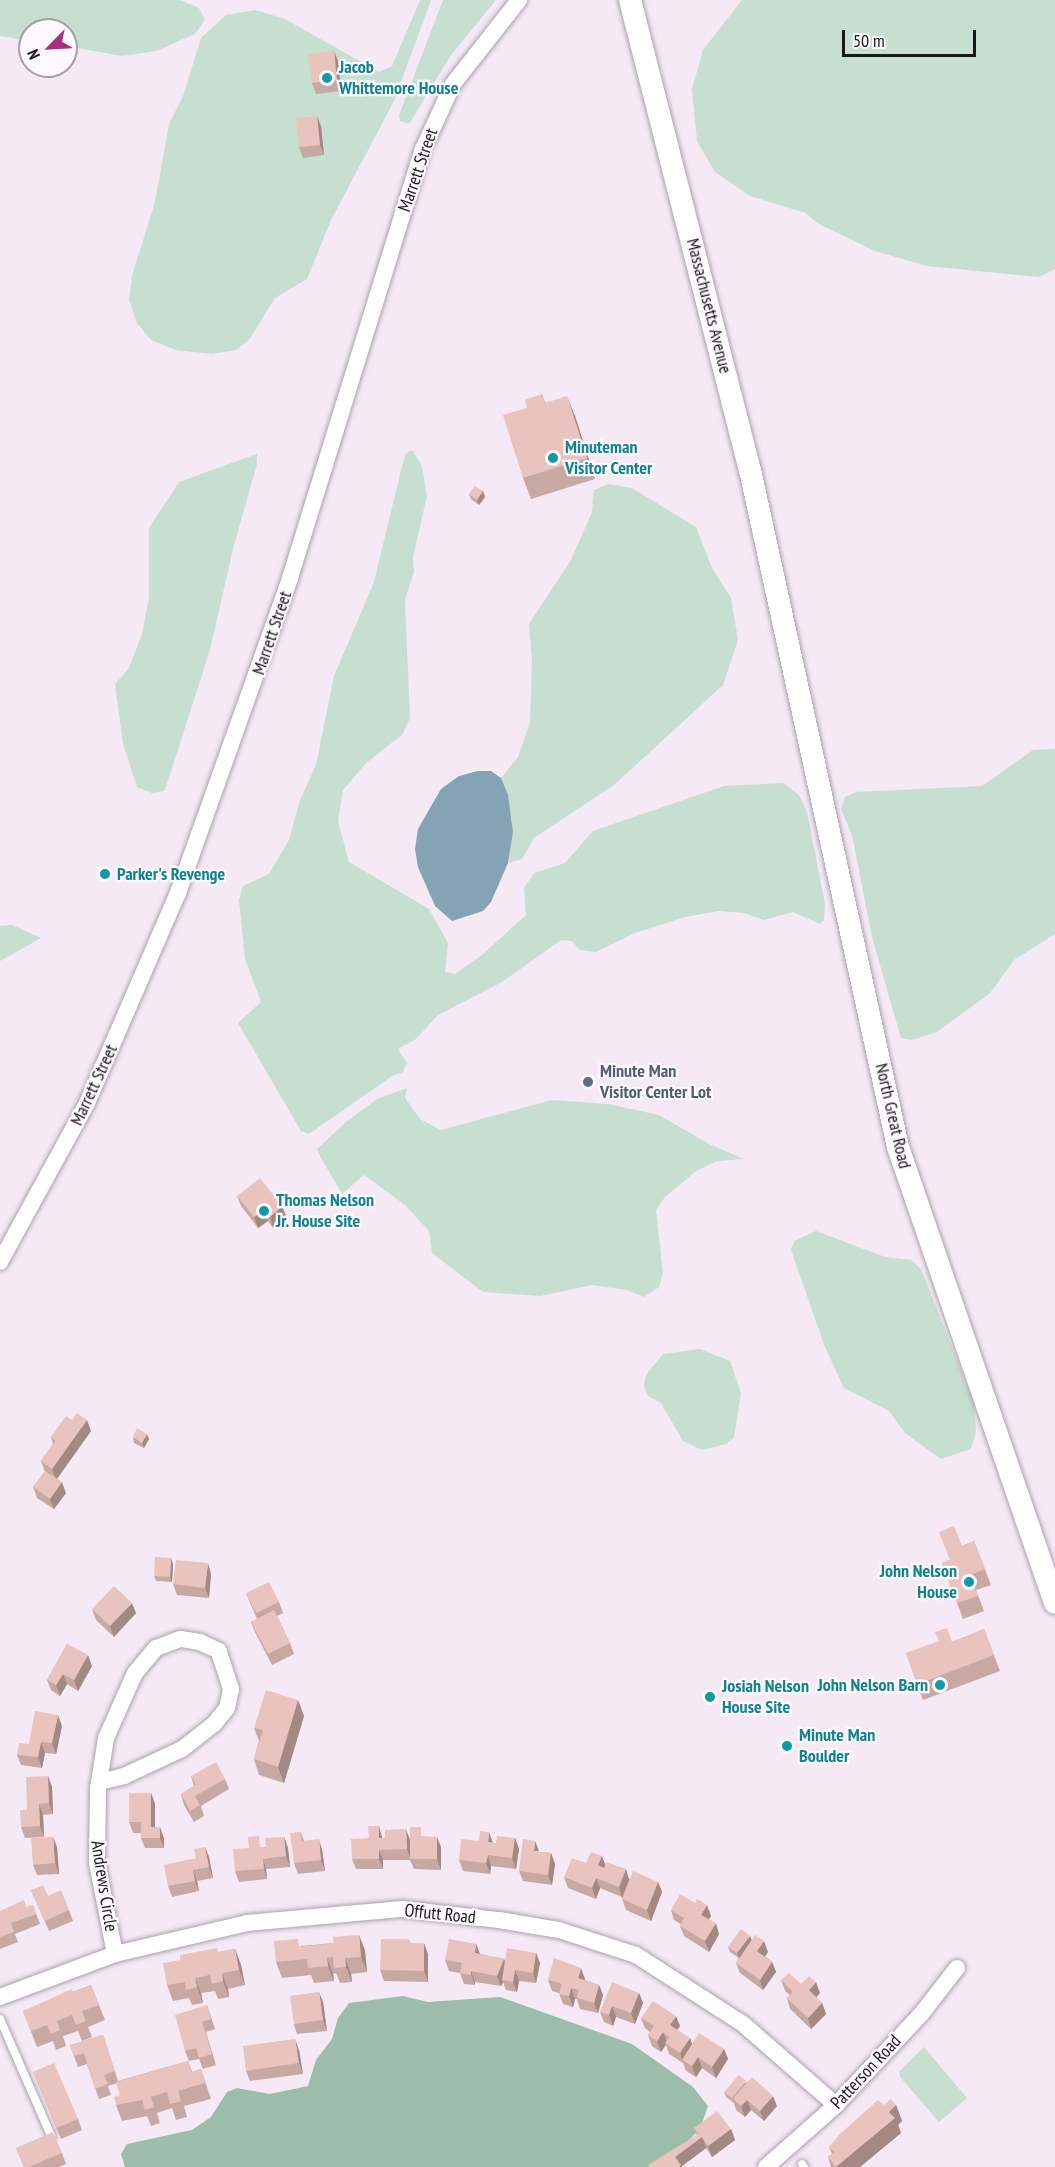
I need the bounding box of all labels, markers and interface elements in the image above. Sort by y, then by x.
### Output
north arrow [18,18,78,78]
scale bar [845,18,978,56]
text: 50 m [853,29,885,52]
text: N [22,47,44,63]
place label: Jacob Whittemore House [339,57,458,100]
marker: Jacob Whittemore House [320,71,334,85]
street label: Marrett Street [394,125,442,215]
street label: Massachusetts Avenue [682,236,736,376]
place label: Minuteman Visitor Center [565,437,652,480]
marker: Minuteman Visitor Center [546,451,560,465]
street label: Marrett Street [248,588,296,678]
place label: Parker's Revenge [117,863,225,885]
marker: Parker's Revenge [98,867,112,881]
street label: Marrett Street [66,1041,122,1129]
place label: Minute Man Visitor Center Lot [600,1061,711,1104]
street label: North Great Road [870,1061,916,1171]
marker: Minute Man Visitor Center Lot [581,1075,595,1089]
place label: Thomas Nelson Jr. House Site [276,1190,374,1232]
marker: Thomas Nelson Jr. House Site [257,1204,271,1218]
place label: John Nelson House [880,1561,957,1604]
marker: John Nelson House [962,1575,976,1589]
place label: John Nelson Barn [817,1674,928,1696]
place label: Josiah Nelson House Site [722,1676,809,1718]
marker: John Nelson Barn [933,1678,947,1692]
marker: Josiah Nelson House Site [703,1690,717,1704]
place label: Minute Man Boulder [799,1725,875,1768]
marker: Minute Man Boulder [780,1739,794,1753]
street label: Andrews Circle [86,1839,122,1933]
street label: Offutt Road [403,1900,477,1928]
street label: Patterson Road [826,2031,906,2113]

